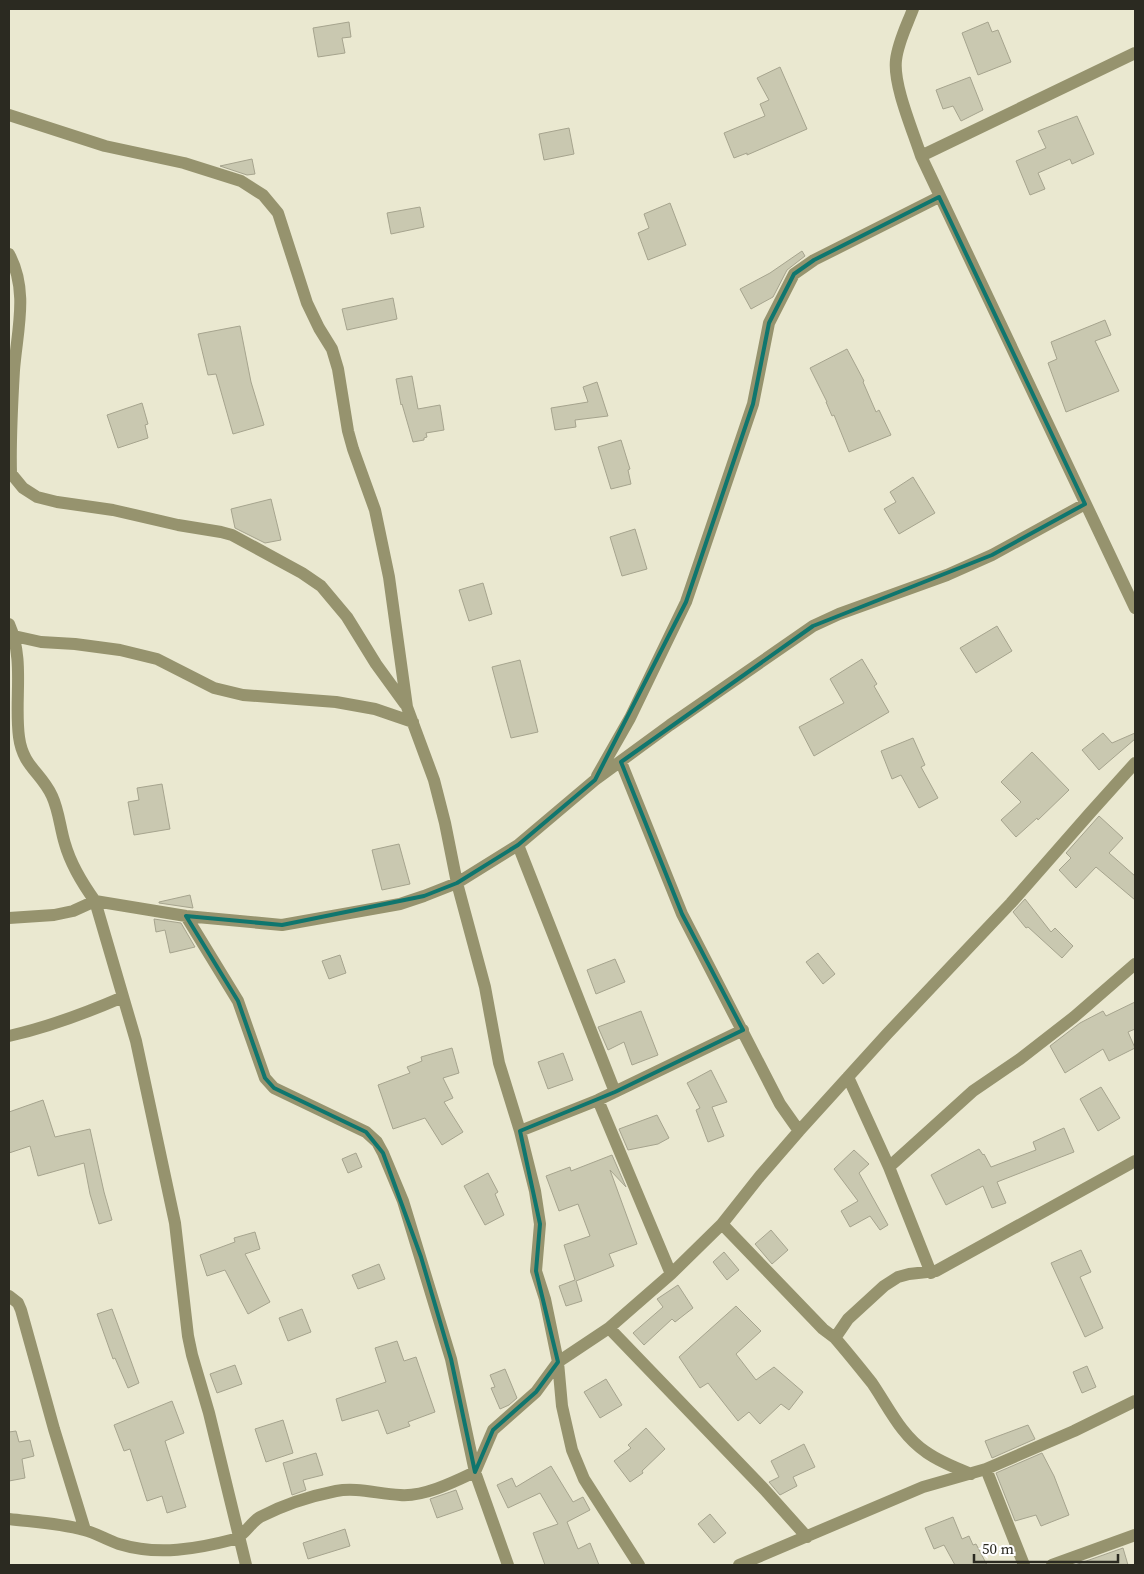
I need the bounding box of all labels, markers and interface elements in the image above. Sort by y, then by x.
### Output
scale bar [974,1532,1118,1564]
text: 50 m [982,1538,1014,1559]

